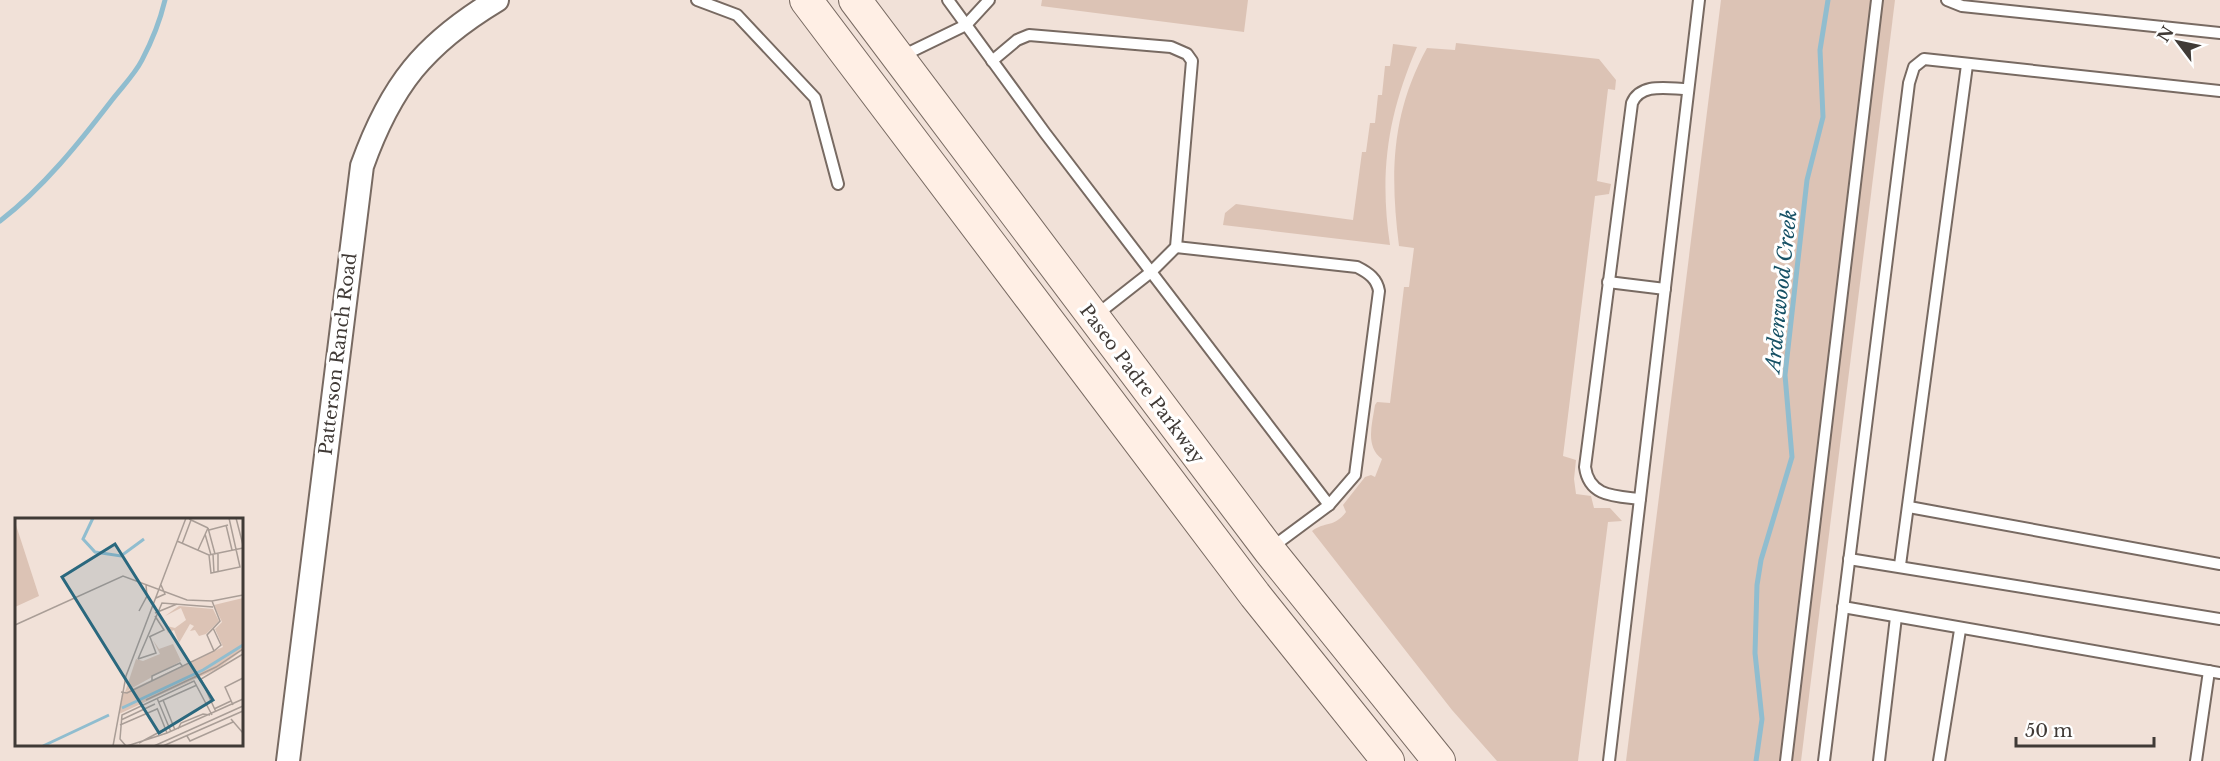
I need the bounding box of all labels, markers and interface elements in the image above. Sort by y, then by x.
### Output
north arrow [2148,12,2208,72]
text: N [2153,22,2178,46]
water label: Ardenwood Creek [1760,208,1801,376]
street label: Patterson Ranch Road [315,252,361,456]
street label: Paseo Padre Parkway [1075,300,1209,468]
inset map [15,518,243,746]
scale bar [2016,710,2154,748]
text: 50 m [2025,720,2073,742]

